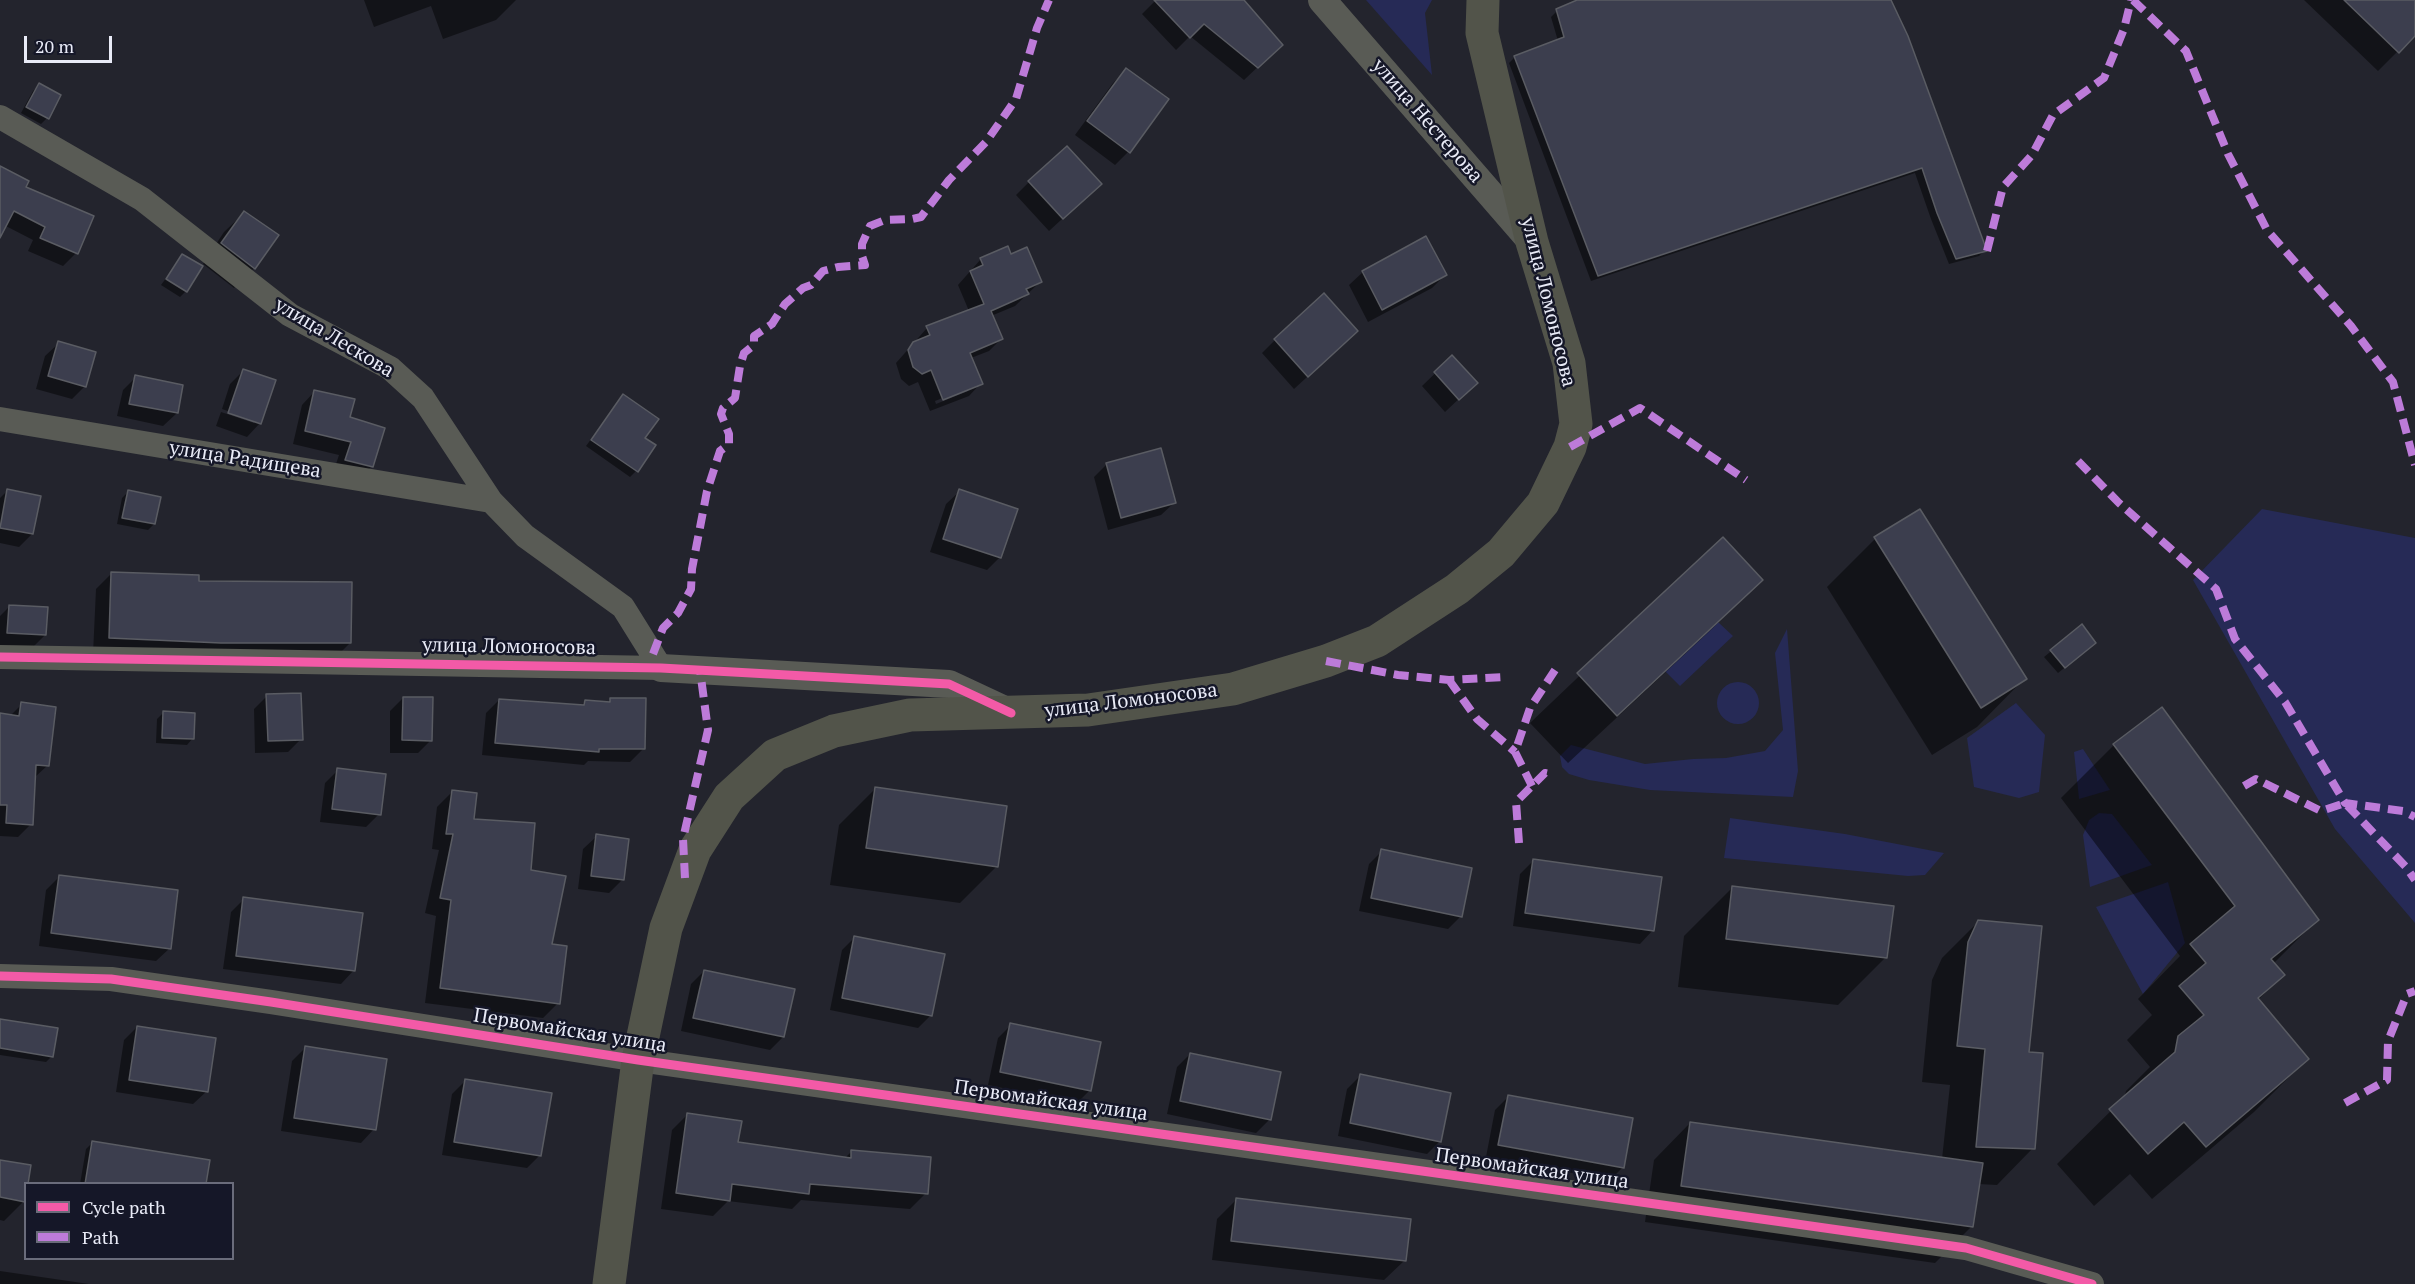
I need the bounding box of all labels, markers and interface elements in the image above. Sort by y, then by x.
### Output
scale bar [27,24,116,62]
text: 20 m [35,34,74,58]
street label: улица Нестерова [1367,54,1487,188]
street label: улица Ломоносова [1515,215,1581,389]
street label: улица Лескова [270,293,398,383]
street label: улица Радищева [167,436,323,484]
street label: улица Ломоносова [422,633,596,661]
street label: улица Ломоносова [1043,678,1219,724]
street label: Первомайская улица [472,1004,668,1058]
street label: Первомайская улица [953,1076,1149,1126]
street label: Первомайская улица [1434,1144,1630,1194]
legend [24,1182,234,1260]
text: Cycle path [82,1195,166,1219]
text: Path [82,1225,119,1249]

